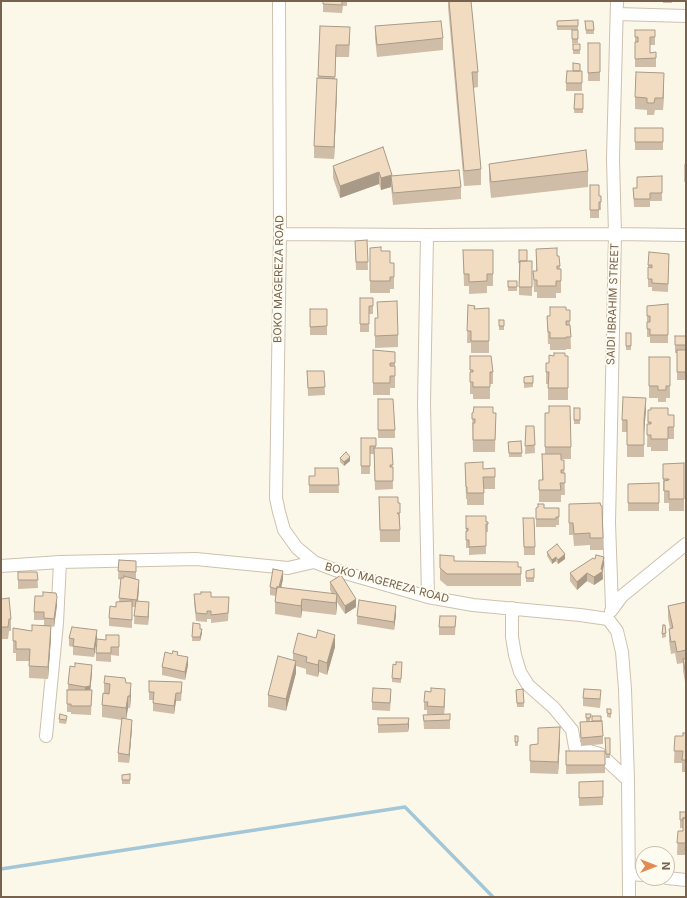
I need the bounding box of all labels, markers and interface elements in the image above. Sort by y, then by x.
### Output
street label: BOKO MAGEREZA ROAD [271,215,287,343]
street label: SAIDI IBRAHIM STREET [604,243,622,365]
street label: BOKO MAGEREZA ROAD [323,560,451,606]
north arrow [635,846,675,886]
text: N [659,862,673,870]

